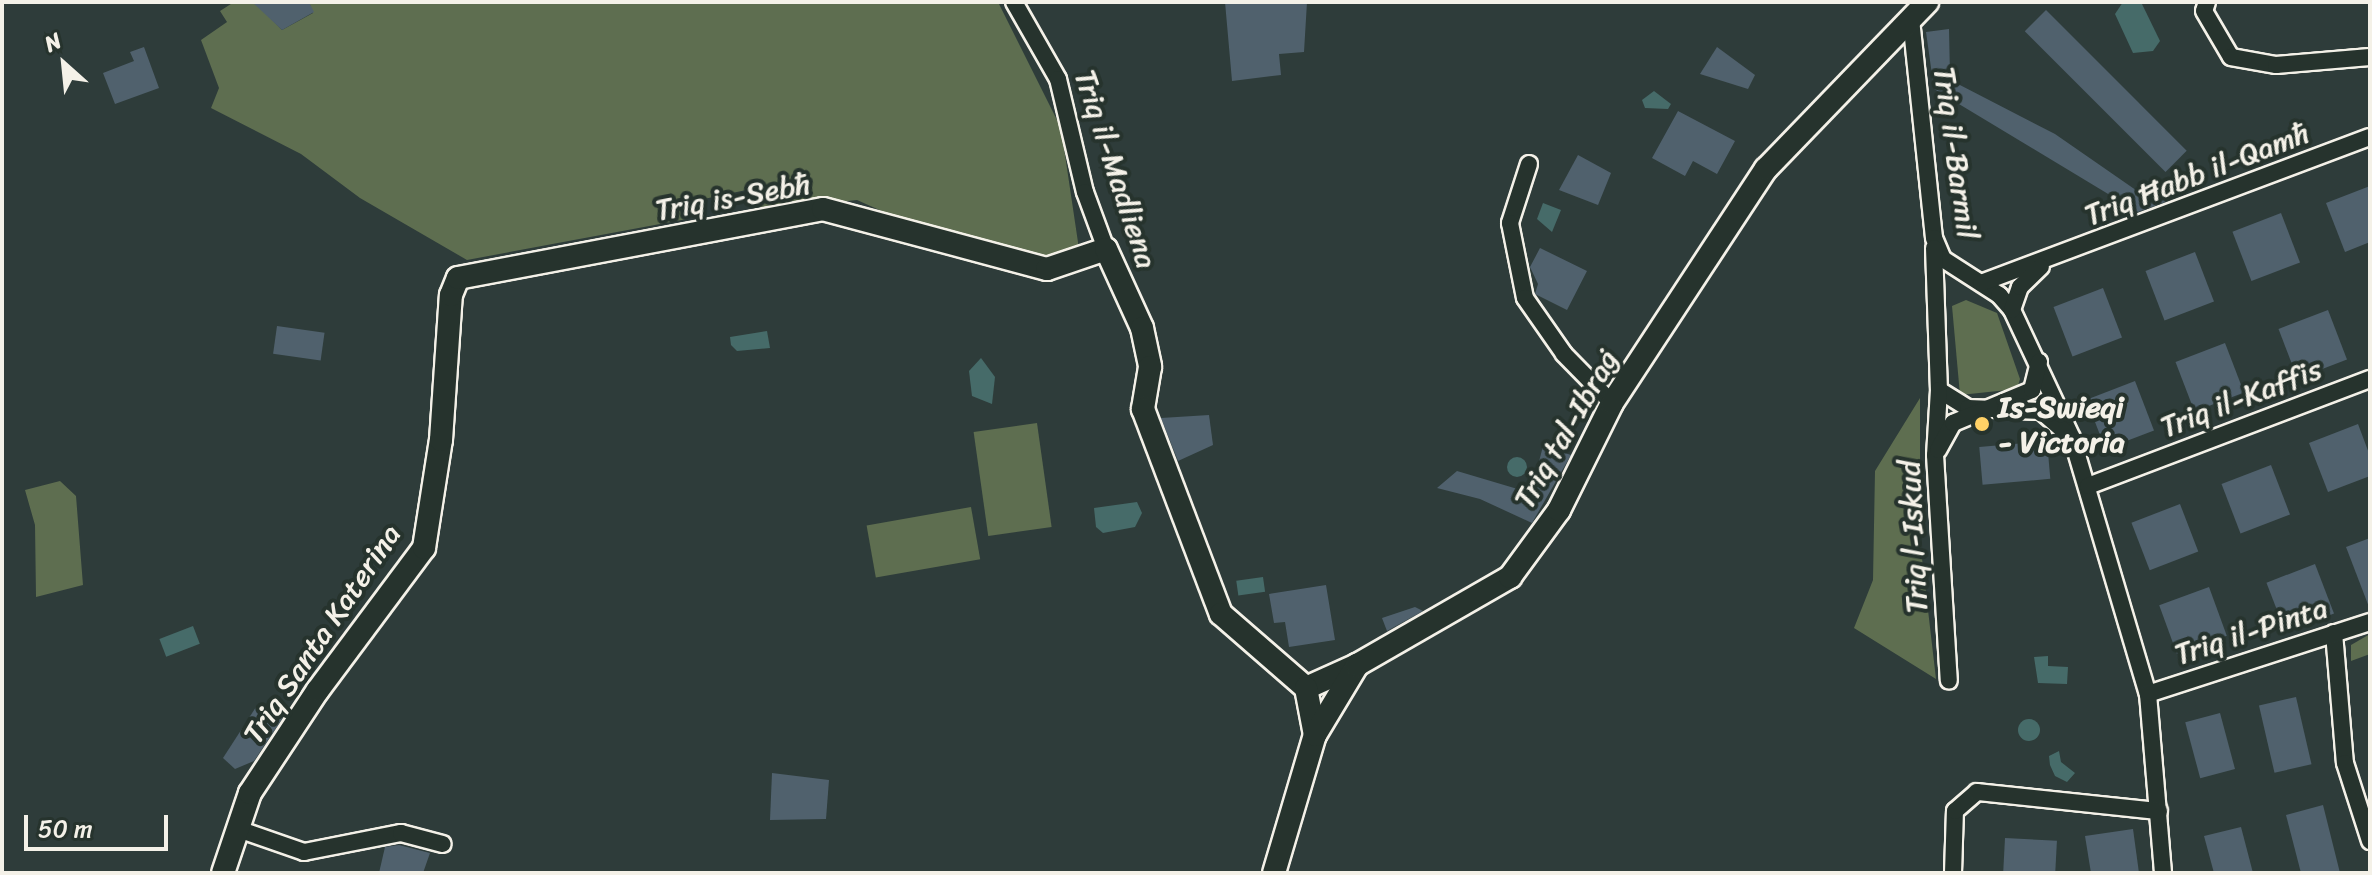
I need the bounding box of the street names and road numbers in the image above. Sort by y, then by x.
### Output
street label: Triq il-Barmil [1926,64,1986,242]
street label: Triq il-Madliena [1067,65,1165,273]
street label: Triq Ħabb il-Qamħ [2079,115,2315,233]
street label: Triq is-Sebħ [652,165,814,229]
street label: Triq tal-Ibraġ [1506,343,1626,515]
street label: Triq il-Kaffis [2155,351,2327,445]
street label: Triq l-Iskud [1891,460,1935,614]
street label: Triq Santa Katerina [235,517,409,751]
street label: Triq il-Pinta [2171,590,2331,672]

